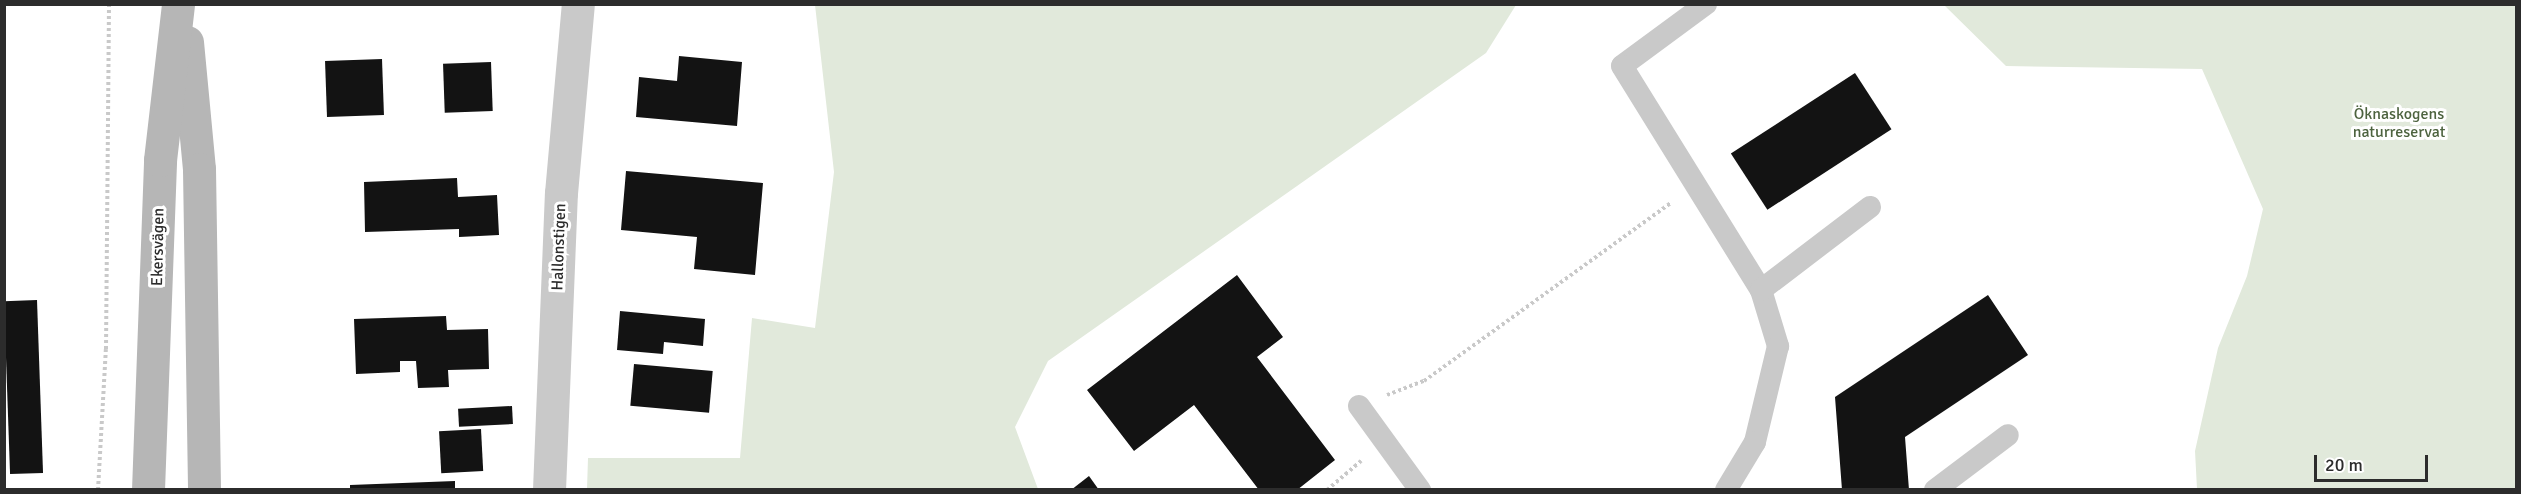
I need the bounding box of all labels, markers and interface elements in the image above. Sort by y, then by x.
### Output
park label: Öknaskogens naturreservat [2353,104,2445,142]
street label: Hallonstigen [548,203,570,291]
street label: Ekersvägen [148,208,168,286]
scale bar [2317,443,2431,481]
text: 20 m [2325,454,2363,476]

